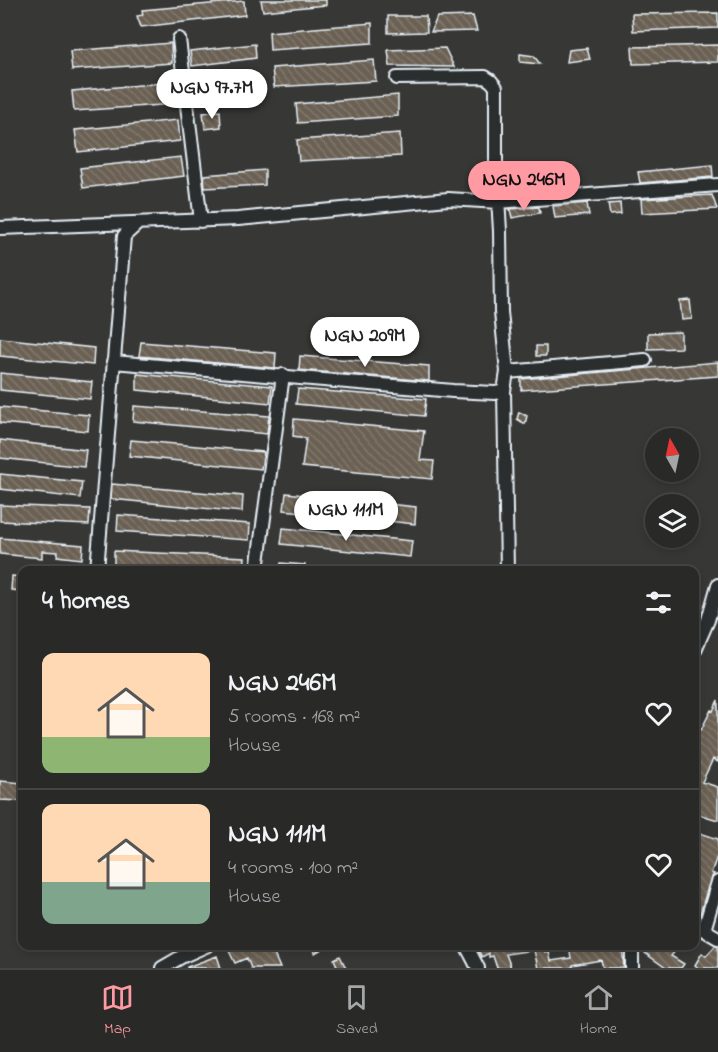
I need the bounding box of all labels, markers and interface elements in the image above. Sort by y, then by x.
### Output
pin: NGN 97.7M [143,69,281,120]
text: NGN 97.7M [170,74,254,103]
pin: NGN 246M [462,161,586,212]
text: NGN 246M [482,166,566,195]
pin: NGN 209M [303,317,427,368]
text: NGN 209M [324,322,406,351]
north arrow [645,428,699,482]
map controls [645,428,699,548]
pin: NGN 111M [284,491,408,542]
button: layers [645,494,699,548]
text: NGN 111M [308,496,384,525]
text: 4 homes [42,583,130,621]
icon: filters [642,586,675,619]
text: NGN 246M [228,665,337,703]
icon: home [90,677,162,749]
icon: heart [642,697,675,730]
text: 5 rooms · 168 m² [228,703,361,732]
text: House [228,732,281,761]
text: NGN 111M [228,816,327,854]
icon: home [90,828,162,900]
icon: heart [642,848,675,881]
text: 4 rooms · 100 m² [228,854,358,883]
text: House [228,883,281,912]
tab: Map [101,981,134,1041]
tab: Saved [336,981,378,1041]
tab: Home [580,981,617,1041]

